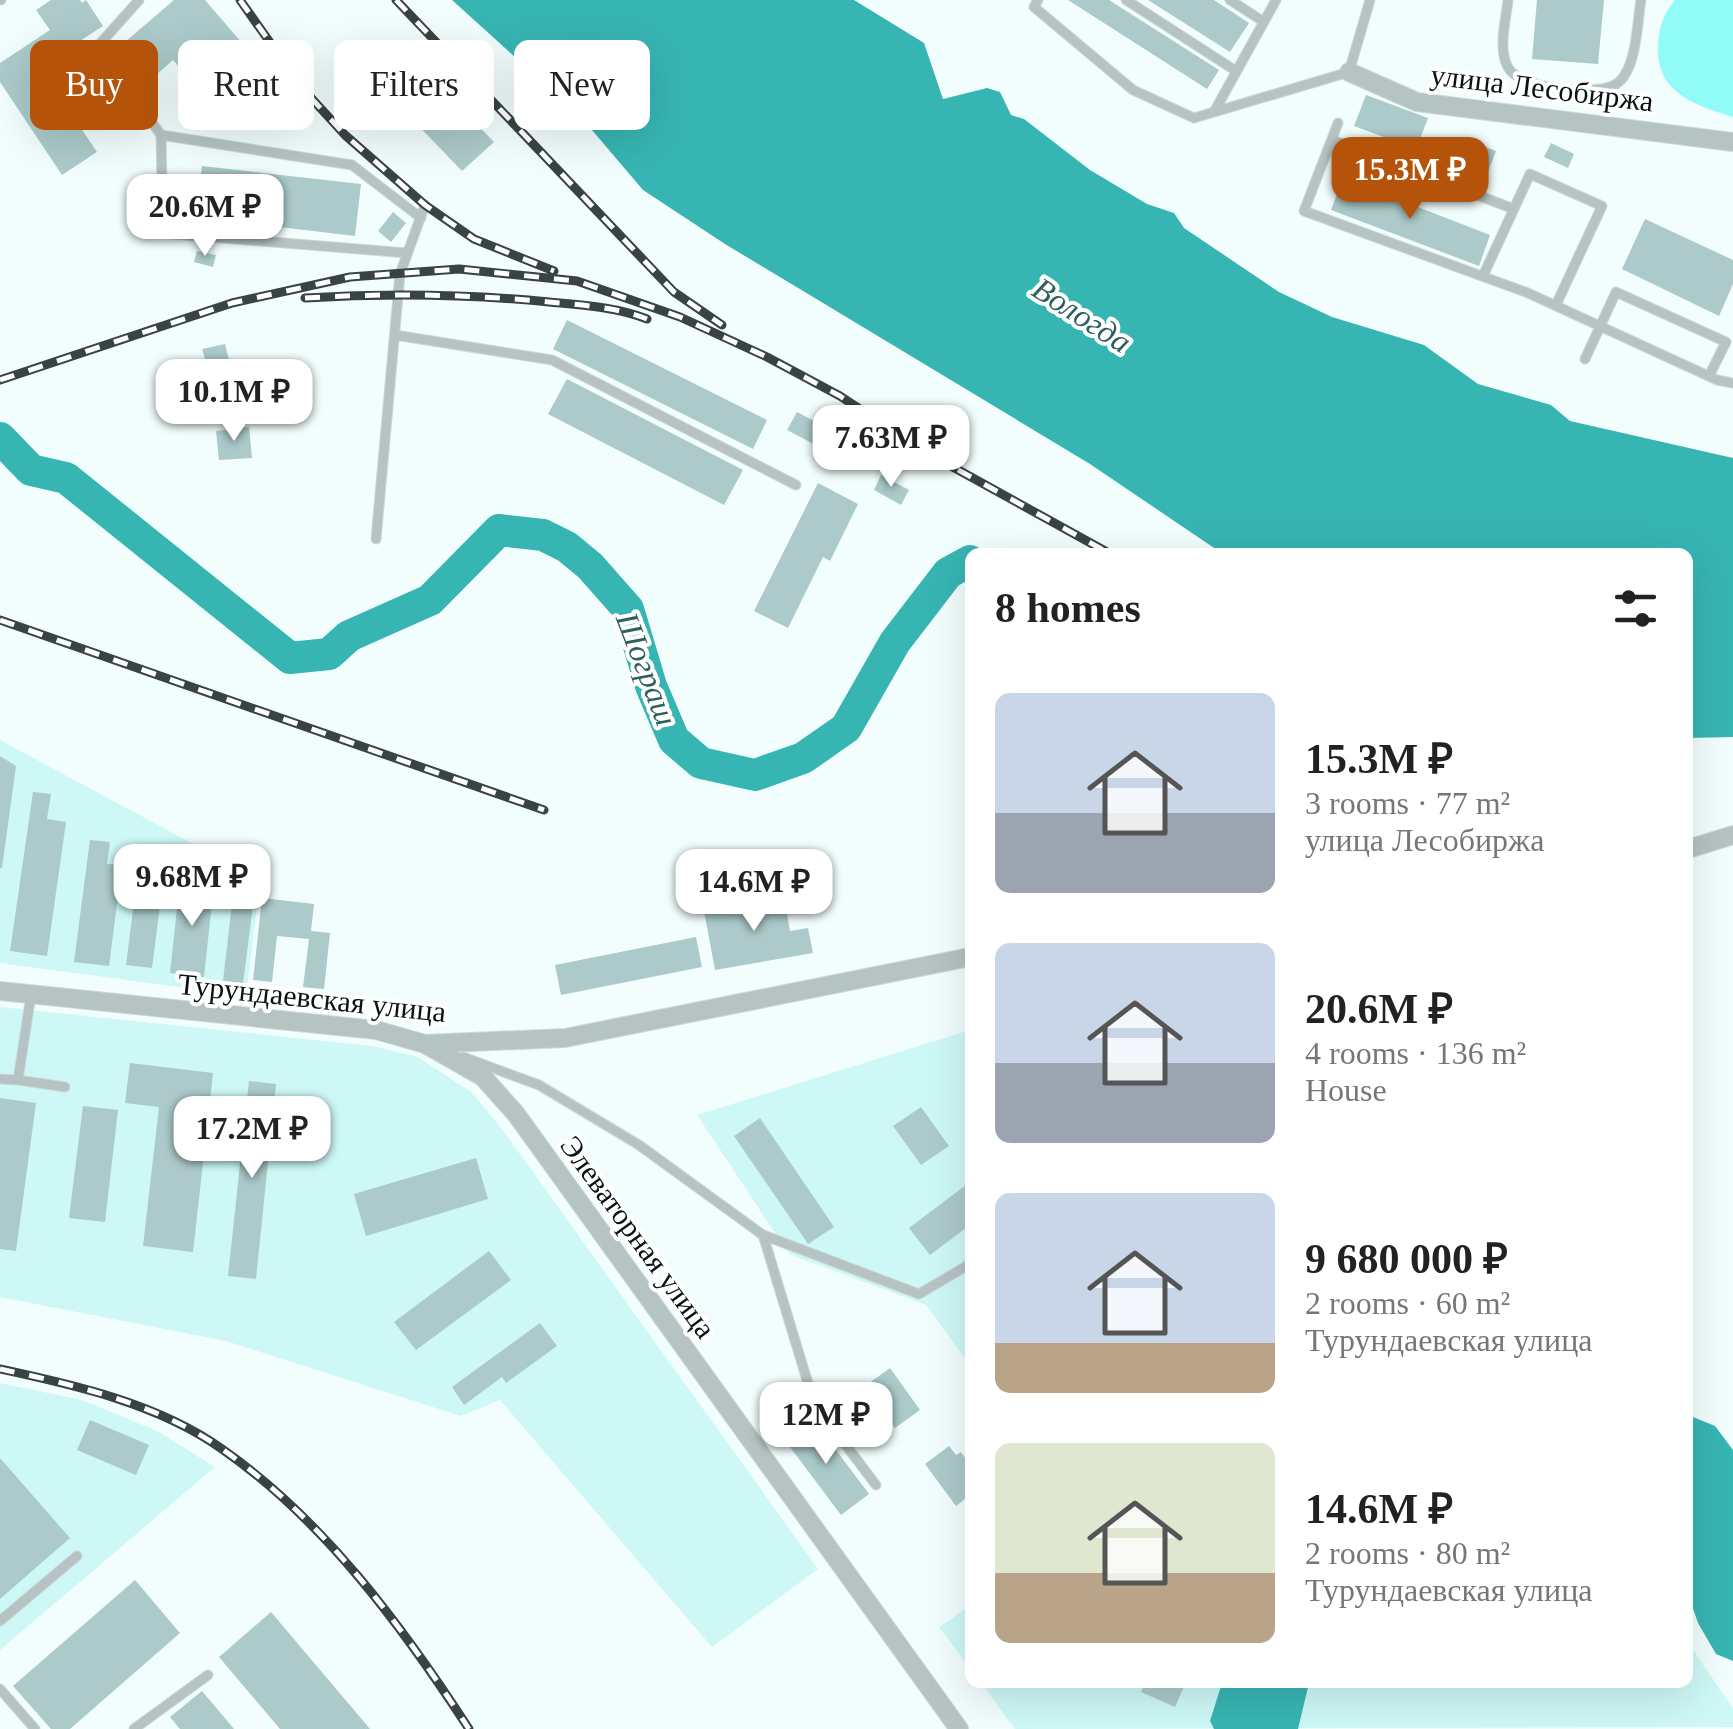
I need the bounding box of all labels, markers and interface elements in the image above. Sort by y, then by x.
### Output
chip: Buy [30,40,158,130]
chip: Rent [178,40,314,130]
chip: Filters [334,40,494,130]
chip: New [514,40,650,130]
street label: улица Лесобиржа [1429,57,1655,118]
pin: 15.3M ₽ [1318,137,1502,222]
text: 15.3M ₽ [1354,151,1466,187]
pin: 20.6M ₽ [113,174,297,259]
text: 20.6M ₽ [149,188,261,224]
water label: Вологда [1026,270,1138,360]
pin: 10.1M ₽ [142,359,326,444]
text: 10.1M ₽ [178,373,290,409]
pin: 7.63M ₽ [799,405,983,490]
text: 7.63M ₽ [835,419,947,455]
icon: filters [1608,581,1663,636]
text: 8 homes [995,585,1141,631]
water label: Шограш [609,607,685,731]
icon: home [1075,733,1195,853]
text: 15.3M ₽ [1305,736,1453,782]
text: 3 rooms · 77 m² [1305,785,1510,821]
text: улица Лесобиржа [1305,822,1544,858]
pin: 9.68M ₽ [100,844,284,929]
pin: 14.6M ₽ [662,849,846,934]
text: 9.68M ₽ [136,858,248,894]
text: 14.6M ₽ [698,863,810,899]
street label: Турундаевская улица [176,967,448,1028]
icon: home [1075,983,1195,1103]
text: 20.6M ₽ [1305,986,1453,1032]
text: 4 rooms · 136 m² [1305,1035,1526,1071]
text: House [1305,1072,1387,1108]
pin: 17.2M ₽ [160,1096,344,1181]
text: 17.2M ₽ [196,1110,308,1146]
street label: Элеваторная улица [554,1129,723,1344]
icon: home [1075,1233,1195,1353]
text: 9 680 000 ₽ [1305,1236,1508,1282]
text: 2 rooms · 60 m² [1305,1285,1510,1321]
text: Турундаевская улица [1305,1322,1592,1358]
pin: 12M ₽ [756,1382,896,1467]
text: 12M ₽ [782,1396,870,1432]
icon: home [1075,1483,1195,1603]
text: 14.6M ₽ [1305,1486,1453,1532]
text: 2 rooms · 80 m² [1305,1535,1510,1571]
text: Турундаевская улица [1305,1572,1592,1608]

